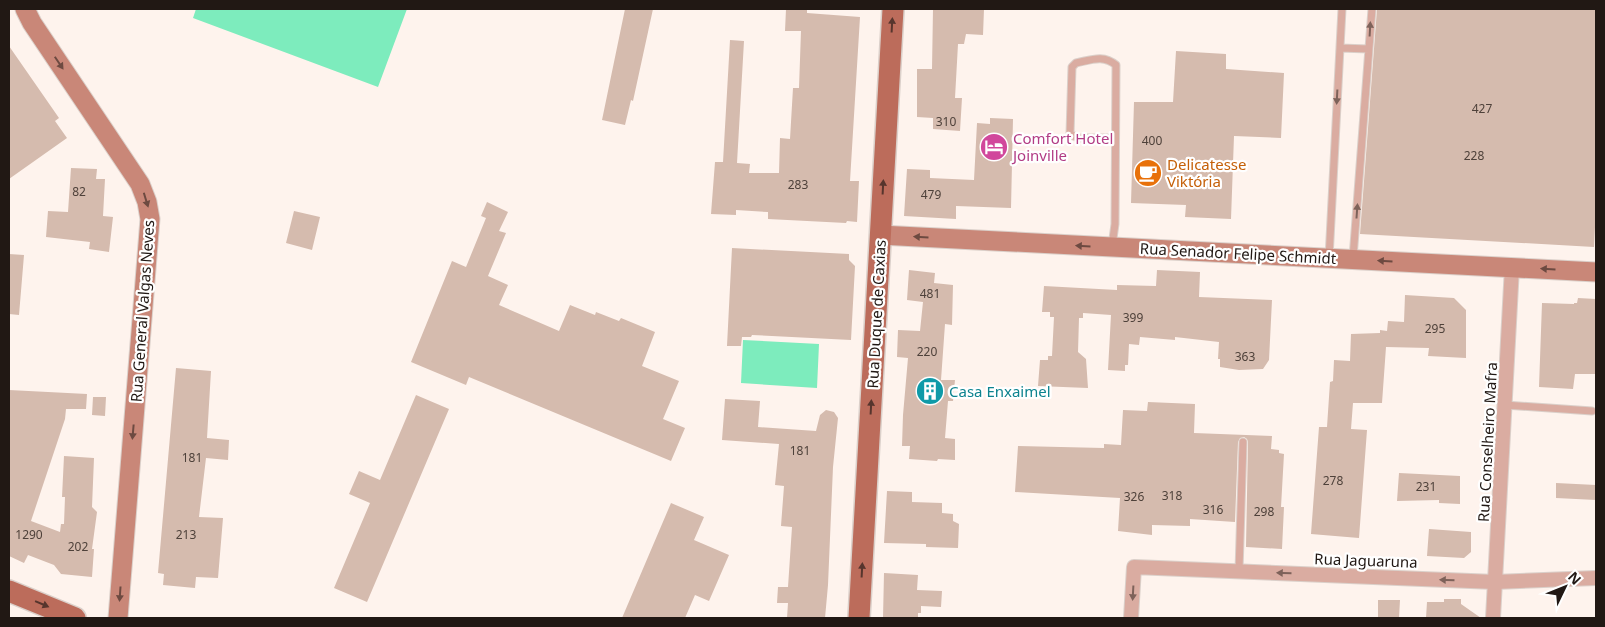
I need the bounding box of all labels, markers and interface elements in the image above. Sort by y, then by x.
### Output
one-way arrow [888,16,896,32]
one-way arrow [1367,21,1375,37]
one-way arrow [54,57,64,70]
one-way arrow [1333,89,1341,105]
house number: 427 [1472,100,1492,117]
house number: 310 [936,113,956,130]
place label: Comfort Hotel Joinville [1011,128,1113,165]
hotel icon: Comfort Hotel Joinville [979,132,1009,162]
house number: 400 [1142,132,1162,149]
house number: 228 [1464,147,1484,164]
place label: Delicatesse Viktória [1167,154,1246,191]
cafe icon: Delicatesse Viktória [1133,158,1163,188]
house number: 283 [788,176,808,193]
one-way arrow [879,178,887,194]
house number: 82 [72,183,86,200]
house number: 479 [921,186,941,203]
one-way arrow [142,193,150,208]
one-way arrow [1354,202,1362,218]
street label: Rua General Valgas Neves [126,219,158,403]
one-way arrow [913,233,929,241]
street label: Rua Senador Felipe Schmidt [1139,238,1337,268]
street label: Rua Duque de Caxias [862,239,890,389]
one-way arrow [1075,241,1091,249]
one-way arrow [1377,256,1393,264]
one-way arrow [1539,265,1555,273]
house number: 481 [920,285,940,302]
house number: 399 [1123,309,1143,326]
house number: 295 [1425,320,1445,337]
house number: 220 [917,343,937,360]
house number: 363 [1235,348,1255,365]
street label: Rua Conselheiro Mafra [1473,361,1501,523]
building icon: Casa Enxaimel [915,376,945,406]
place label: Casa Enxaimel [949,381,1051,401]
one-way arrow [867,399,875,415]
one-way arrow [128,424,136,440]
house number: 181 [790,442,810,459]
house number: 181 [182,449,202,466]
house number: 278 [1323,472,1343,489]
house number: 231 [1416,478,1436,495]
house number: 318 [1162,487,1182,504]
house number: 326 [1124,488,1144,505]
house number: 316 [1203,501,1223,518]
house number: 298 [1254,503,1274,520]
house number: 1290 [15,526,43,543]
house number: 213 [176,526,196,543]
house number: 202 [68,538,88,555]
street label: Rua Jaguaruna [1314,548,1418,572]
one-way arrow [859,561,867,577]
north arrow [1540,562,1590,612]
text: N [1564,567,1586,588]
one-way arrow [1276,569,1292,577]
one-way arrow [1438,575,1454,583]
one-way arrow [1128,585,1136,601]
one-way arrow [115,586,123,602]
one-way arrow [35,601,49,609]

